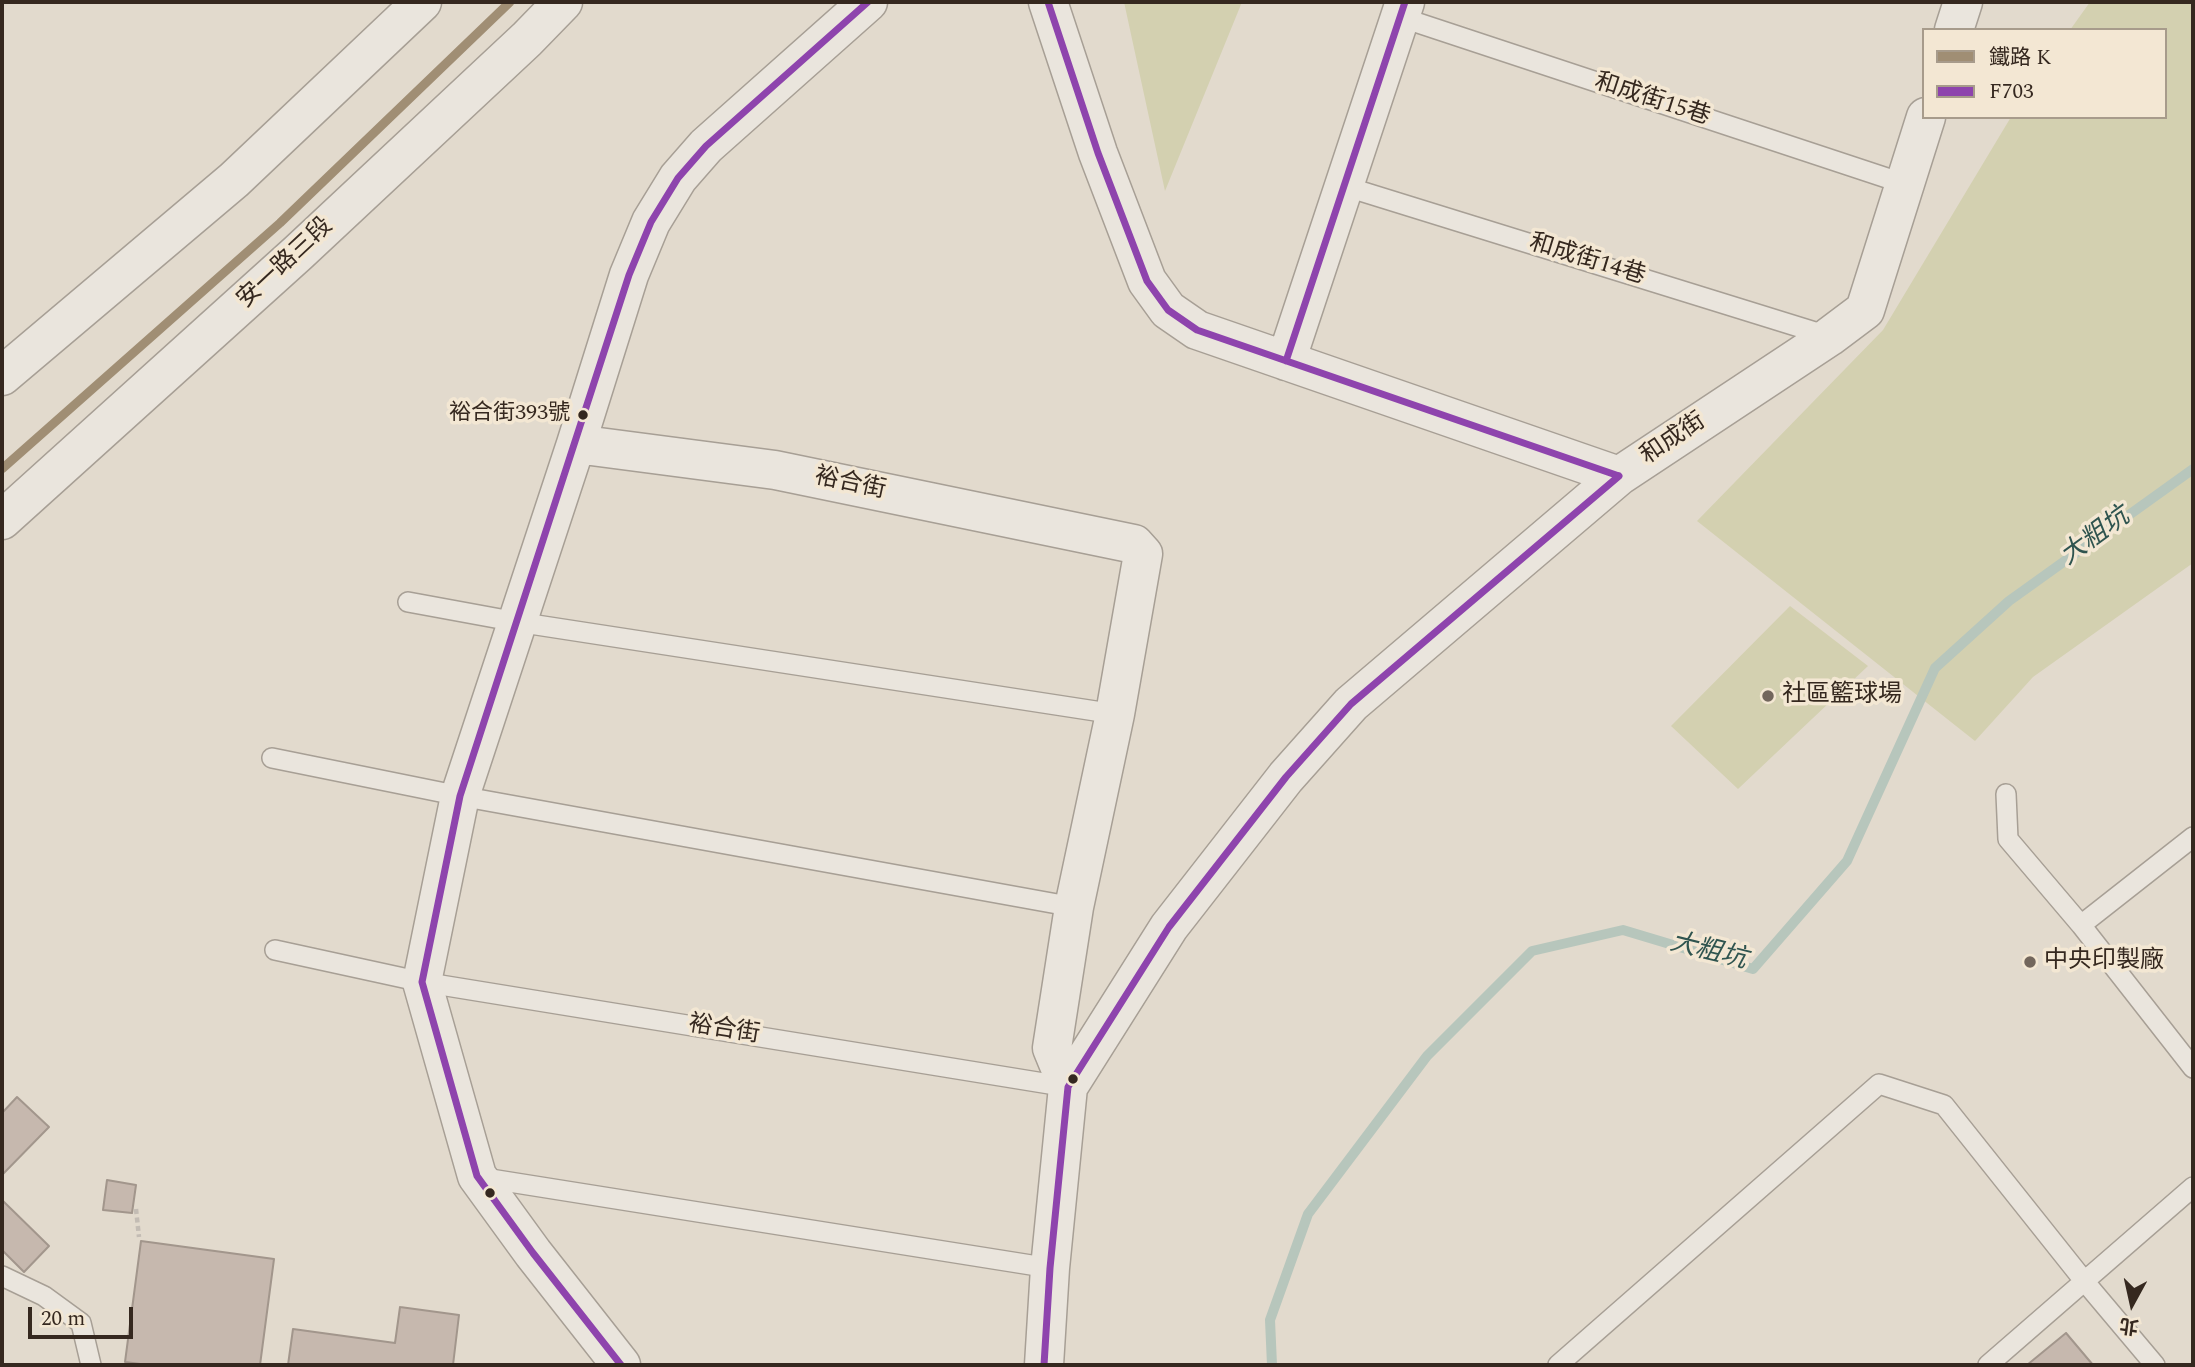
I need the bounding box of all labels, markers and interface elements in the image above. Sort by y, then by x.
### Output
legend [1922,28,2167,119]
text: 鐵路 K [1989,42,2051,74]
street label: 和成街15巷 [1590,69,1714,133]
text: F703 [1989,76,2033,108]
street label: 安一路三段 [232,213,340,315]
street label: 和成街14巷 [1525,230,1649,292]
place label: 裕合街393號 [449,402,570,428]
marker: 裕合街393號 [576,408,590,422]
street label: 和成街 [1636,408,1712,472]
street label: 裕合街 [812,463,888,507]
water label: 大粗坑 [2055,502,2137,574]
place label: 社區籃球場 [1782,682,1902,710]
marker: 社區籃球場 [1760,688,1776,704]
water label: 大粗坑 [1666,928,1750,978]
place label: 中央印製廠 [2044,948,2164,976]
marker: 中央印製廠 [2022,954,2038,970]
street label: 裕合街 [686,1011,762,1051]
unlabelled marker [1066,1072,1080,1086]
unlabelled marker [483,1186,497,1200]
north arrow [2097,1269,2167,1339]
scale bar [32,1294,136,1338]
text: 20 m [41,1303,85,1335]
text: 北 [2118,1310,2140,1341]

